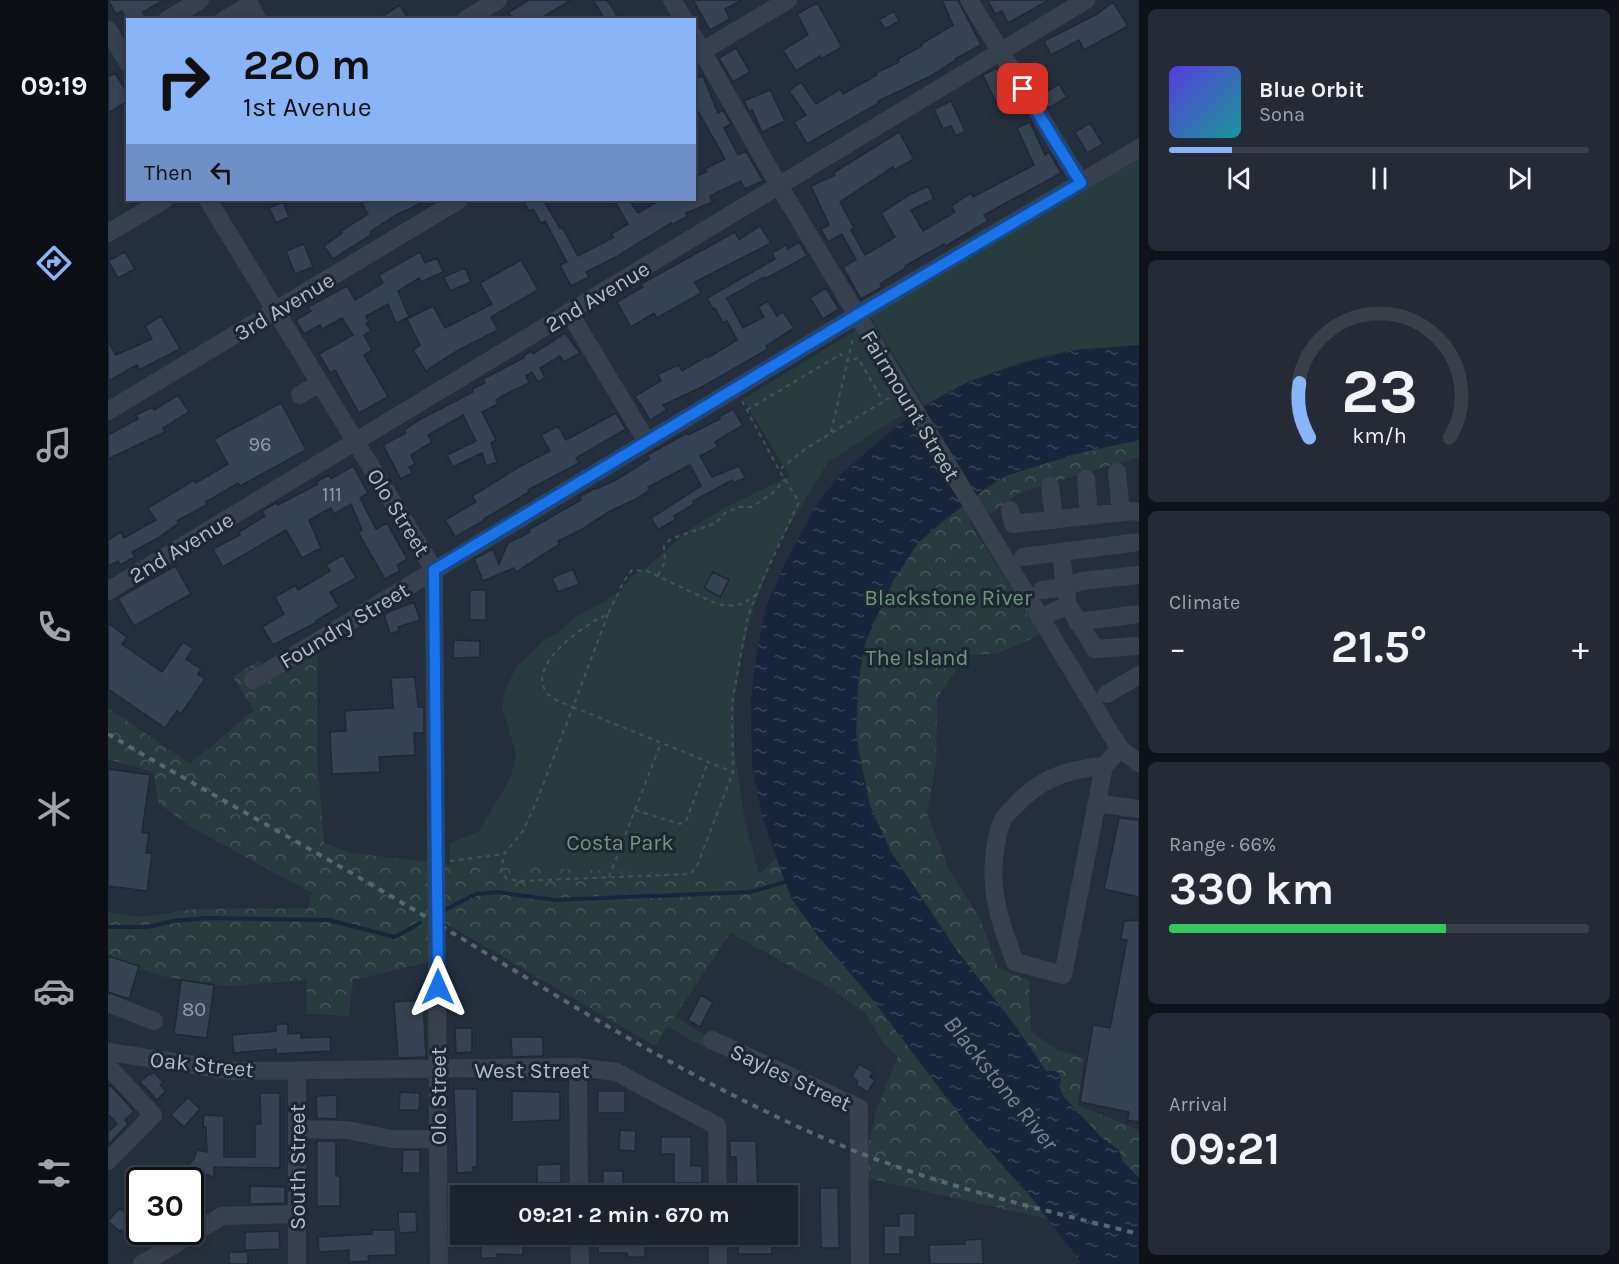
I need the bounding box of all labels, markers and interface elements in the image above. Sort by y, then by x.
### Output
text: 220 m [243,40,371,90]
icon: right [144,42,222,120]
pin [997,63,1048,114]
text: 09:19 [21,70,87,102]
icon: arrive [1006,72,1039,105]
text: Blue Orbit [1259,77,1364,103]
text: 1st Avenue [243,91,372,123]
text: Sona [1259,103,1305,126]
icon: left [205,156,238,189]
text: Then [144,160,193,186]
icon: previous [1223,162,1256,195]
icon: pause [1363,162,1396,195]
icon: next [1503,162,1536,195]
icon: directions [33,242,75,284]
street label: 2nd Avenue [541,256,654,338]
street label: 3rd Avenue [230,267,339,347]
street label: Fairmount Street [855,326,965,485]
text: 23 [1341,355,1417,428]
text: km/h [1352,423,1406,448]
icon: music [33,424,75,466]
house number: 96 [248,433,272,456]
street label: Olo Street [361,464,435,561]
house number: 111 [322,483,342,506]
street label: 2nd Avenue [125,507,238,589]
street label: Foundry Street [275,577,414,675]
park label: Blackstone River [864,585,1032,611]
text: Climate [1169,591,1240,614]
icon: phone [33,606,75,648]
text: 21.5° [1331,621,1427,673]
text: − [1169,629,1186,667]
text: + [1572,629,1589,667]
park label: The Island [865,645,969,671]
icon: climate [33,788,75,830]
park label: Costa Park [566,830,674,856]
text: Range · 66% [1169,833,1276,856]
text: 330 km [1169,863,1334,915]
position arrow [406,955,470,1019]
icon: car [33,970,75,1012]
house number: 80 [182,998,206,1021]
water label: Blackstone River [938,1010,1064,1157]
street label: Sayles Street [726,1039,855,1117]
street label: Oak Street [149,1047,255,1083]
street label: Olo Street [426,1047,452,1145]
street label: West Street [474,1058,590,1084]
text: Arrival [1169,1093,1228,1116]
street label: South Street [285,1104,311,1230]
text: 09:21 [1169,1123,1280,1175]
icon: filters [33,1152,75,1194]
speed limit sign: 30 [126,1167,204,1245]
text: 09:21 · 2 min · 670 m [518,1202,730,1228]

